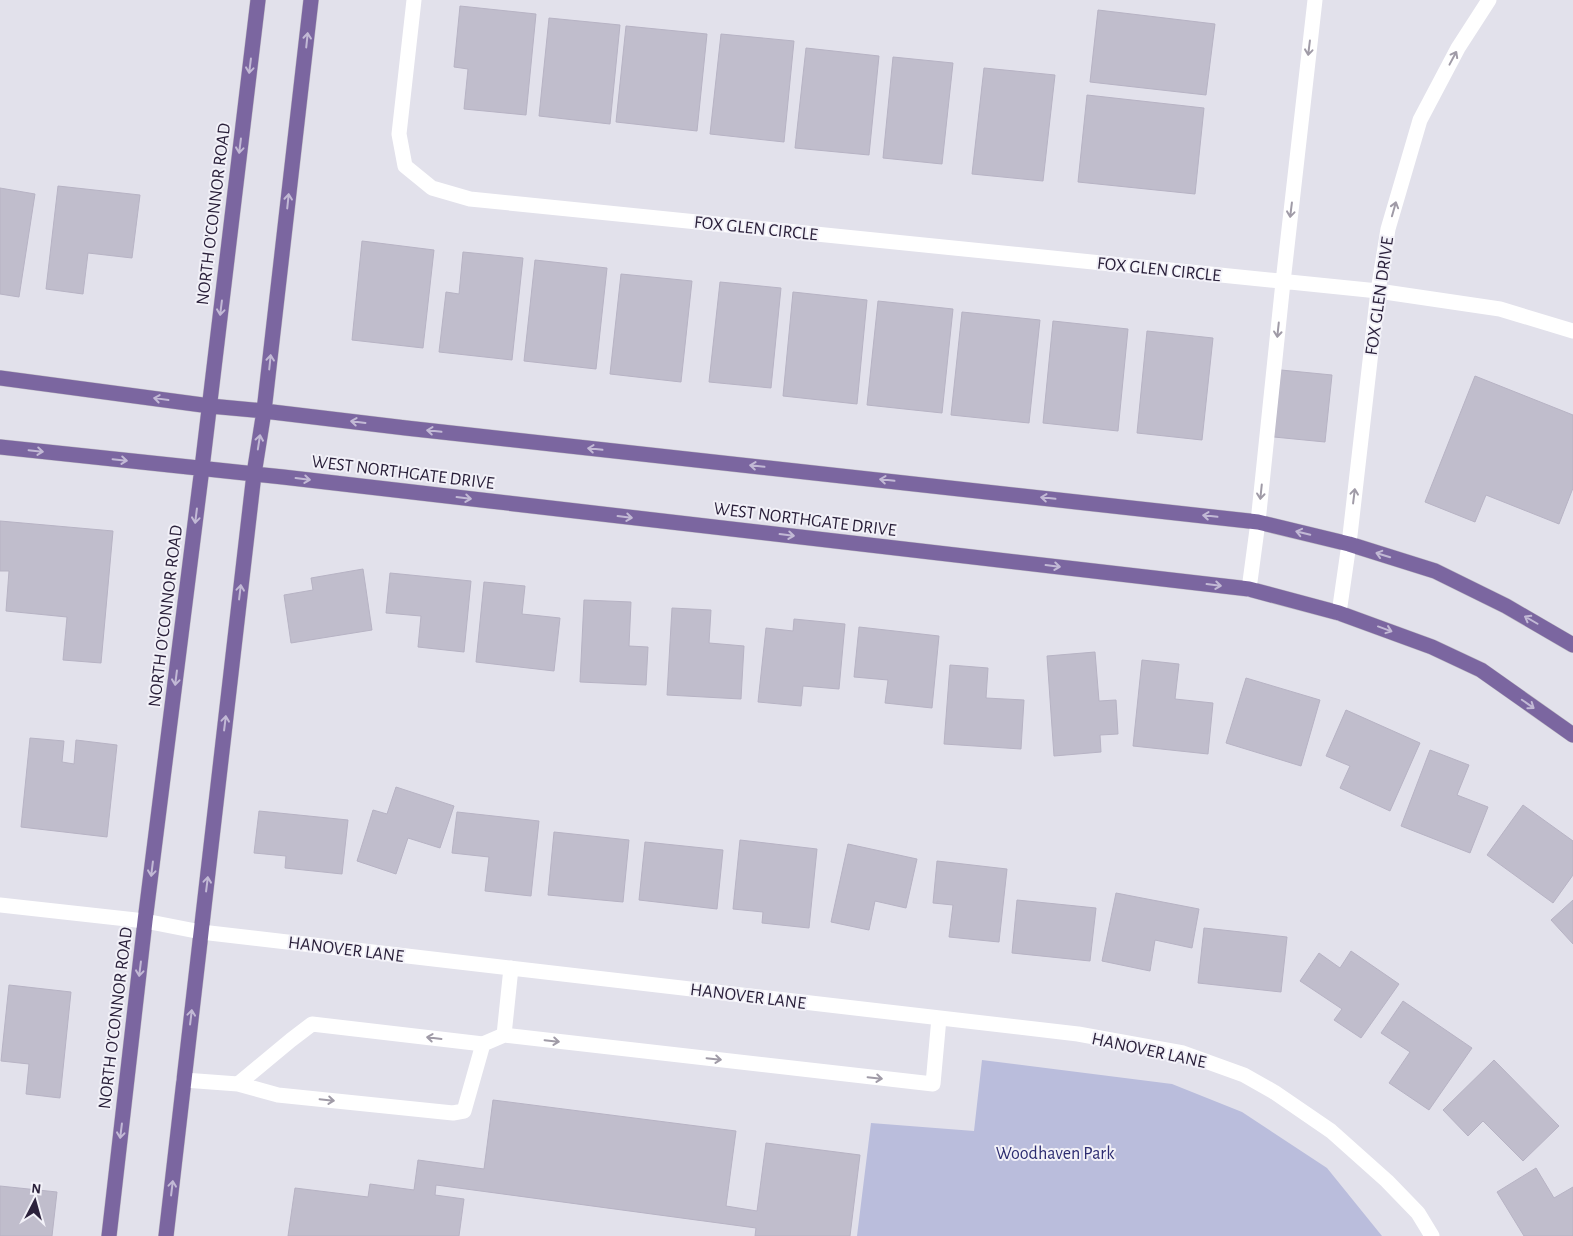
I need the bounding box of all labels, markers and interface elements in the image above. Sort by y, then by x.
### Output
one-way arrow [302,32,312,48]
one-way arrow [1304,40,1314,56]
one-way arrow [1449,51,1458,66]
one-way arrow [245,57,255,73]
street label: NORTH O'CONNOR ROAD [194,122,234,306]
one-way arrow [235,138,245,154]
one-way arrow [283,193,293,209]
one-way arrow [1389,201,1399,217]
one-way arrow [1286,202,1296,218]
street label: FOX GLEN CIRCLE [693,214,819,244]
street label: FOX GLEN DRIVE [1363,235,1397,357]
street label: FOX GLEN CIRCLE [1096,255,1222,285]
one-way arrow [216,299,226,315]
one-way arrow [1273,322,1282,338]
one-way arrow [265,355,275,371]
one-way arrow [154,394,170,404]
one-way arrow [350,417,366,427]
one-way arrow [426,426,442,436]
one-way arrow [255,435,265,451]
one-way arrow [588,444,604,454]
one-way arrow [28,446,44,456]
street label: WEST NORTHGATE DRIVE [310,453,496,493]
one-way arrow [112,455,128,465]
one-way arrow [749,461,765,471]
one-way arrow [294,474,310,484]
one-way arrow [879,476,895,485]
one-way arrow [1256,484,1266,500]
one-way arrow [1349,488,1359,504]
one-way arrow [456,493,472,503]
one-way arrow [1041,493,1057,503]
street label: WEST NORTHGATE DRIVE [712,500,898,540]
one-way arrow [191,508,201,524]
one-way arrow [1202,511,1218,521]
one-way arrow [617,512,633,522]
street label: NORTH O'CONNOR ROAD [146,524,186,708]
one-way arrow [1296,528,1312,537]
one-way arrow [778,530,794,540]
one-way arrow [1375,549,1391,559]
one-way arrow [1045,561,1061,571]
one-way arrow [1206,580,1222,590]
one-way arrow [235,585,245,601]
one-way arrow [1524,615,1539,625]
one-way arrow [1377,625,1392,634]
one-way arrow [171,669,181,685]
one-way arrow [1521,699,1535,709]
one-way arrow [220,715,230,731]
one-way arrow [147,860,157,876]
one-way arrow [202,876,212,892]
street label: NORTH O'CONNOR ROAD [96,926,136,1110]
street label: HANOVER LANE [287,934,405,966]
one-way arrow [135,961,145,977]
street label: HANOVER LANE [689,981,807,1013]
one-way arrow [186,1009,196,1025]
street label: HANOVER LANE [1090,1030,1208,1072]
one-way arrow [427,1033,443,1043]
one-way arrow [544,1036,560,1046]
one-way arrow [705,1054,721,1064]
one-way arrow [867,1073,883,1083]
one-way arrow [319,1095,335,1105]
one-way arrow [116,1122,126,1138]
park label: Woodhaven Park [996,1145,1115,1163]
north arrow [10,1176,60,1226]
one-way arrow [167,1180,177,1196]
text: N [31,1182,42,1197]

